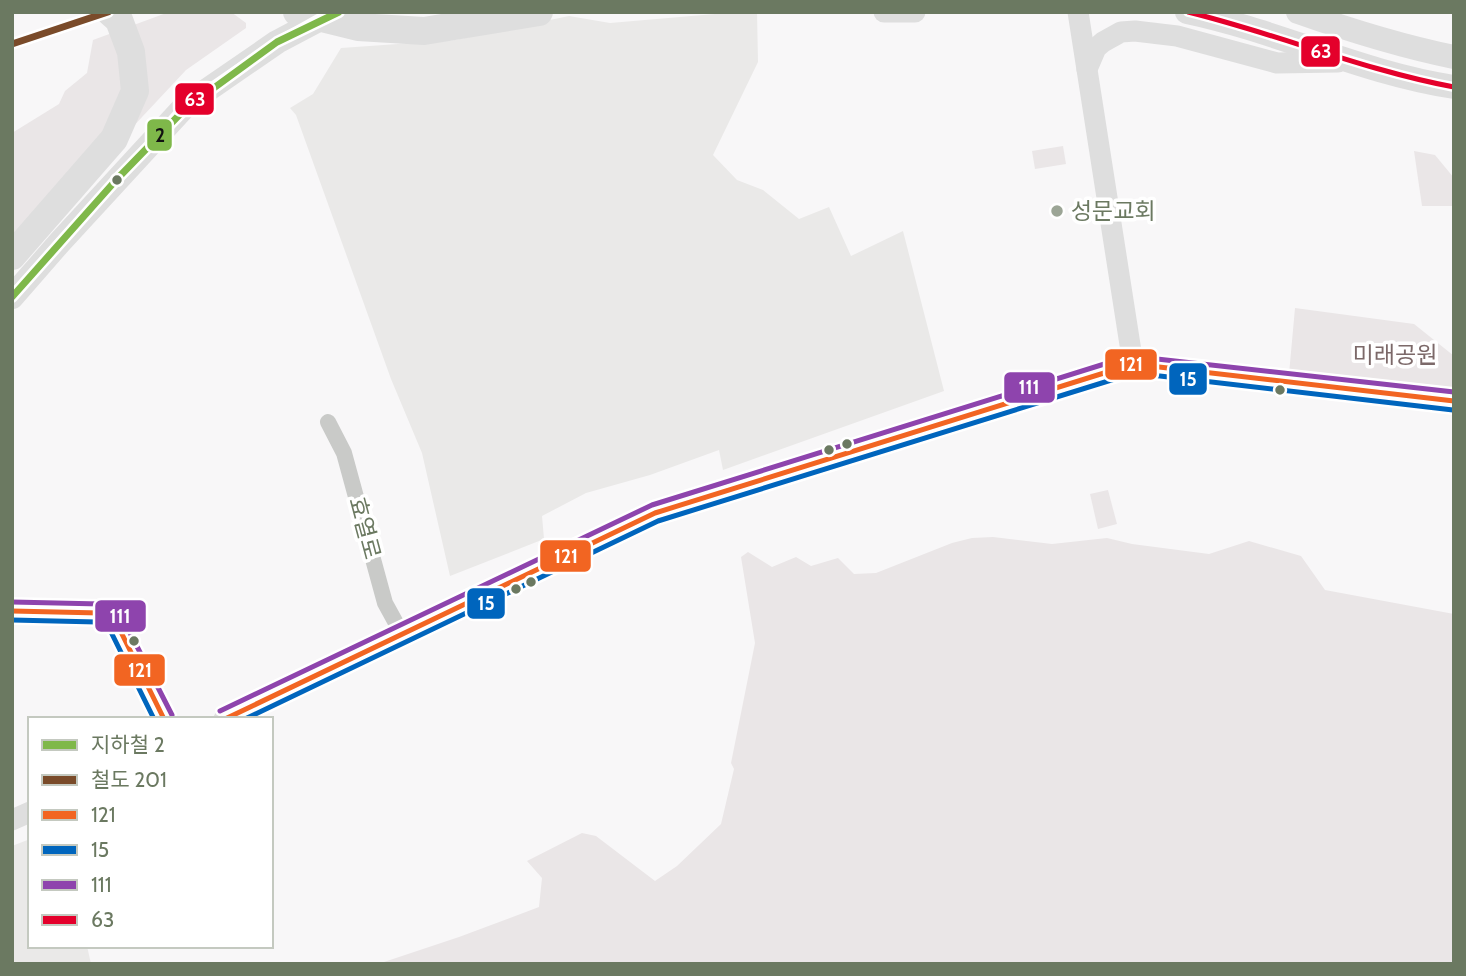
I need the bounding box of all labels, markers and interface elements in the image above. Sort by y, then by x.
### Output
line badge: 63 [1300,35,1341,68]
text: 63 [1311,40,1331,63]
line badge: 63 [174,82,215,116]
text: 63 [185,88,205,111]
line badge: 2 [146,118,173,152]
text: 2 [155,124,165,147]
unlabelled marker [110,173,124,187]
place label: 성문교회 [1071,197,1156,225]
marker: 성문교회 [1049,203,1065,219]
park label: 미래공원 [1353,341,1437,369]
line badge: 121 [1104,348,1158,381]
text: 121 [1119,353,1143,376]
line badge: 15 [1168,362,1208,396]
text: 15 [1179,368,1197,391]
line badge: 111 [1003,371,1056,404]
text: 111 [1018,376,1040,399]
unlabelled marker [1273,383,1287,397]
unlabelled marker [840,437,854,451]
unlabelled marker [822,443,836,457]
street label: 효열로 [343,494,387,562]
line badge: 121 [539,539,592,573]
text: 121 [554,545,578,568]
unlabelled marker [524,575,538,589]
unlabelled marker [509,582,523,596]
line badge: 15 [466,587,506,620]
text: 15 [477,592,495,615]
line badge: 111 [94,599,147,633]
text: 111 [109,605,131,628]
unlabelled marker [127,634,141,648]
line badge: 121 [113,653,166,687]
text: 121 [128,659,152,682]
legend [28,717,273,948]
text: 지하철 2 [91,732,165,757]
text: 철도 201 [91,767,167,792]
text: 121 [91,802,116,827]
text: 15 [91,837,109,862]
text: 111 [91,872,112,897]
text: 63 [91,907,114,932]

